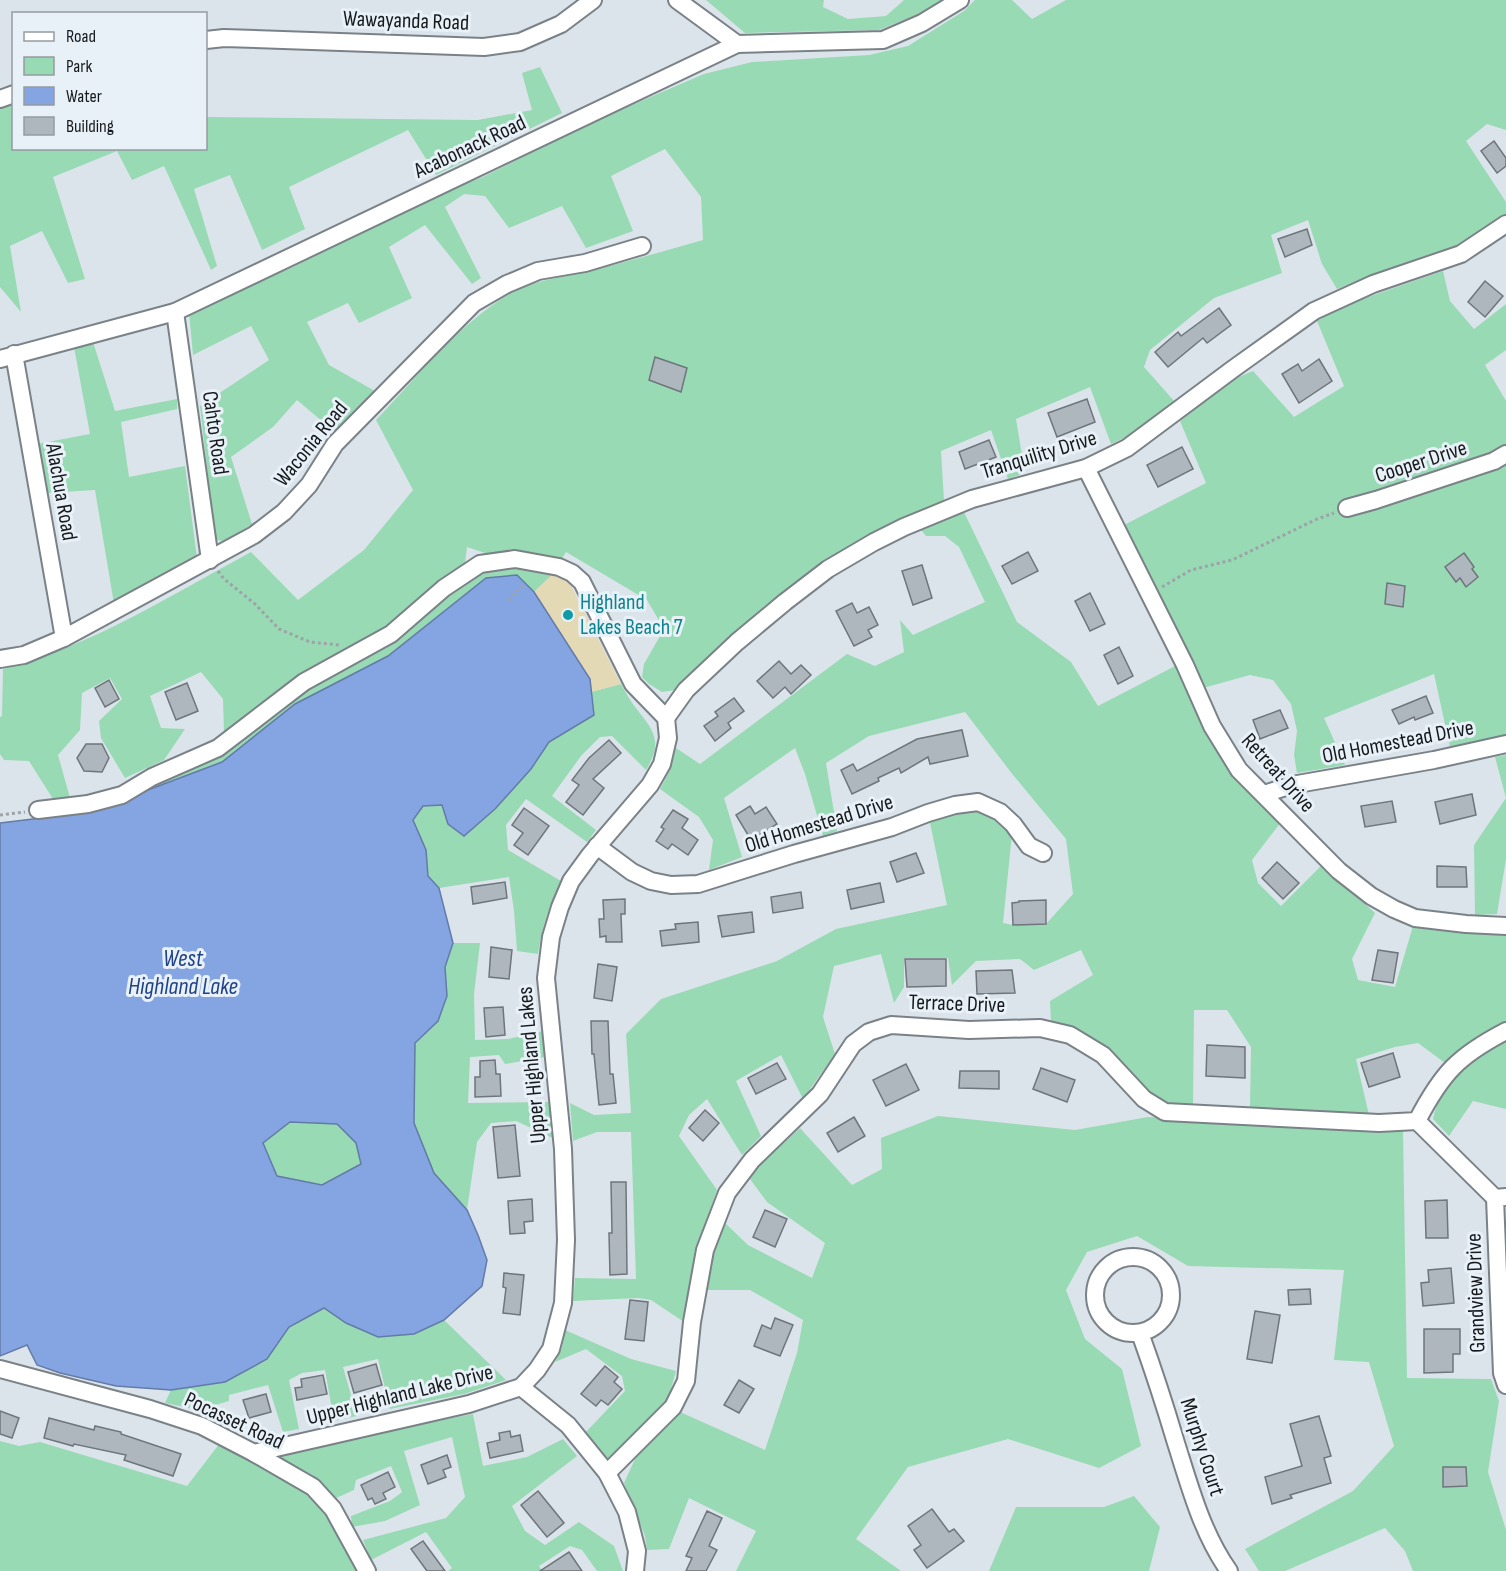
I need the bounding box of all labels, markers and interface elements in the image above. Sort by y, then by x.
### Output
street label: Wawayanda Road [342,5,470,37]
legend [12,12,207,150]
text: Road [66,26,96,47]
text: Park [66,56,92,77]
text: Water [66,86,102,107]
street label: Acabonack Road [409,109,530,185]
text: Building [66,116,114,137]
street label: Cahto Road [196,389,234,477]
street label: Waconia Road [268,396,354,492]
street label: Tranquility Drive [978,425,1100,485]
street label: Cooper Drive [1372,434,1470,490]
street label: Alachua Road [39,440,83,543]
place label: Highland Lakes Beach 7 [580,589,683,641]
marker: Highland Lakes Beach 7 [561,608,575,622]
street label: Old Homestead Drive [1320,714,1476,770]
street label: Retreat Drive [1235,728,1321,818]
street label: Old Homestead Drive [742,789,896,859]
water label: West Highland Lake [128,944,238,1001]
street label: Upper Highland Lakes [512,985,552,1145]
street label: Terrace Drive [908,989,1006,1019]
street label: Grandview Drive [1460,1233,1492,1353]
street label: Upper Highland Lake Drive [304,1359,496,1431]
street label: Pocasset Road [180,1386,288,1456]
street label: Murphy Court [1174,1395,1231,1500]

